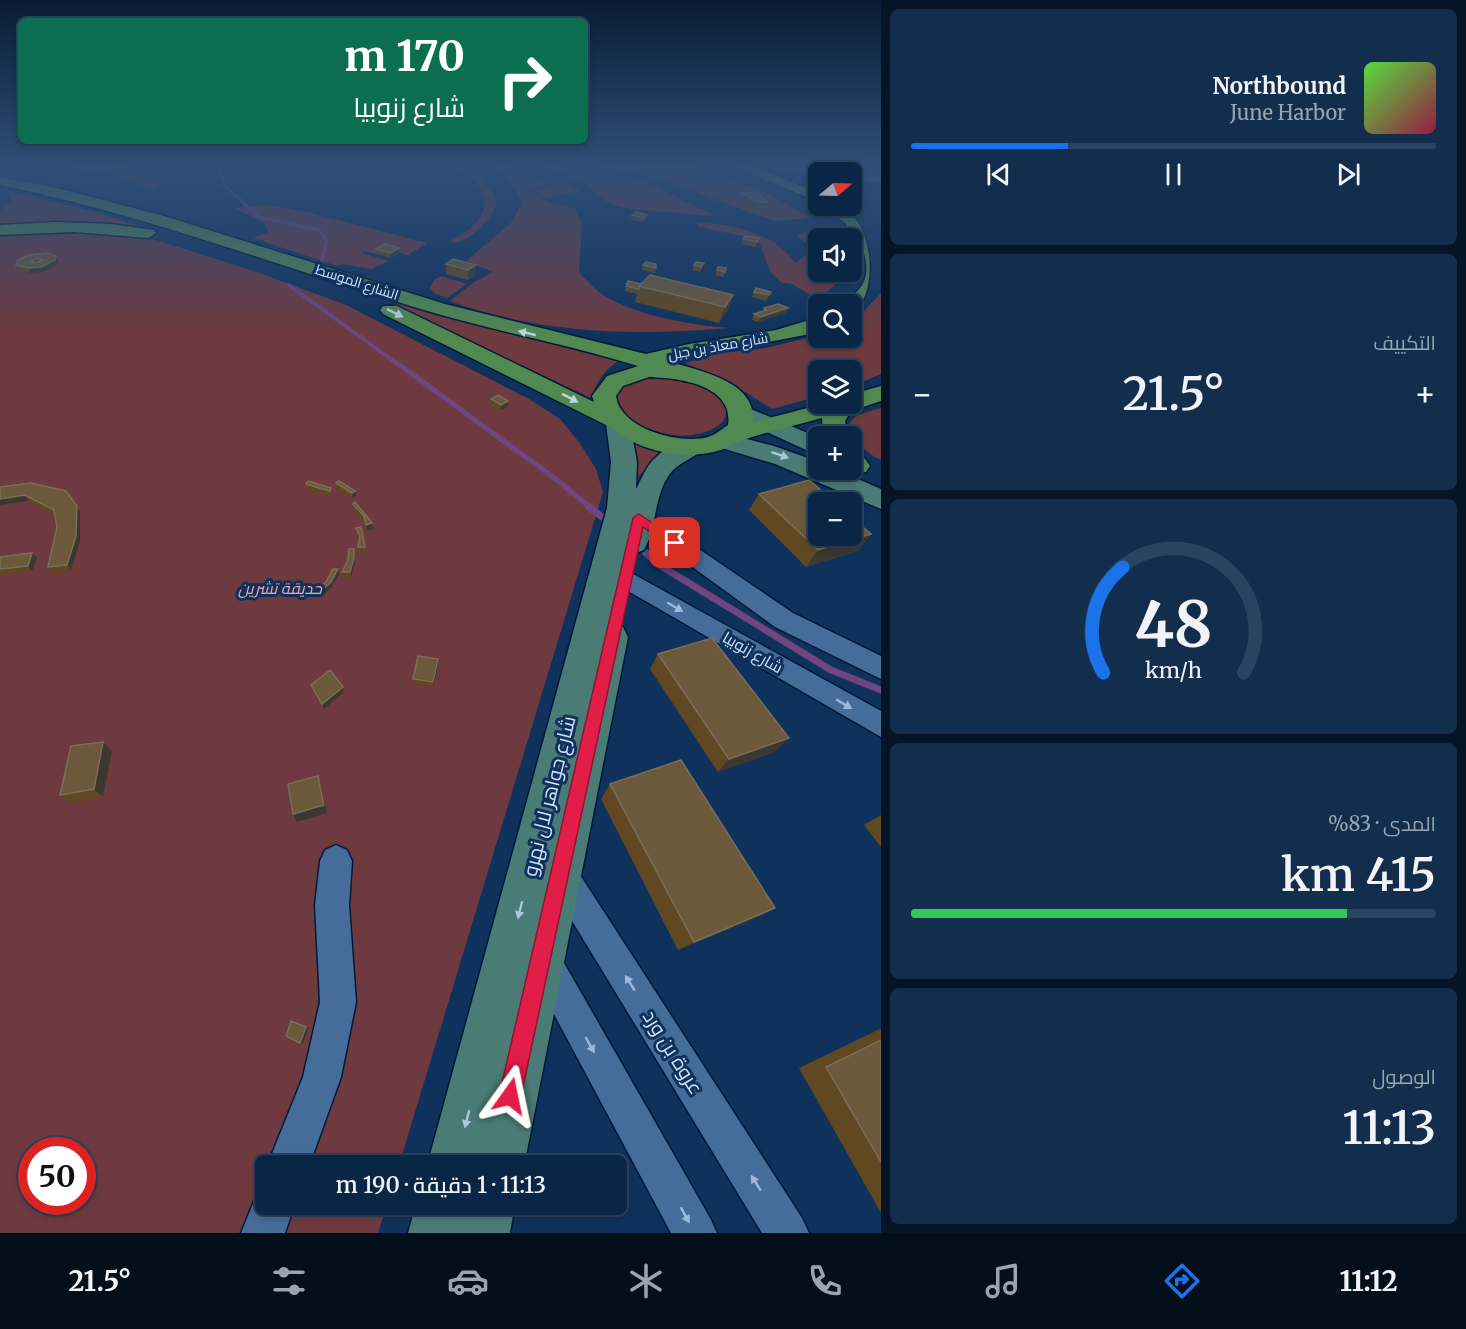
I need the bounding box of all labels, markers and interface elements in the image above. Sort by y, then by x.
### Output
text: 170 m [344,30,465,82]
icon: right [486,42,564,120]
text: Northbound [1213,72,1346,100]
text: شارع زنوبيا [353,90,465,124]
text: June Harbor [1230,100,1346,125]
icon: previous [982,158,1015,191]
icon: pause [1157,158,1190,191]
icon: next [1332,158,1365,191]
north arrow [808,162,862,216]
map controls [808,162,862,546]
button: sound [808,228,862,282]
street label: الشارع الموسط [313,260,401,304]
button: search [808,294,862,348]
one-way arrow [386,308,403,317]
one-way arrow [518,327,536,337]
street label: شارع معاذ بن جبل [667,328,769,364]
text: التكييف [1373,330,1436,355]
button: layers [808,360,862,414]
text: 21.5° [1122,366,1225,422]
text: − [911,374,933,415]
text: + [1414,374,1436,415]
one-way arrow [561,393,579,403]
button: + [808,426,862,480]
one-way arrow [771,451,789,461]
button: − [808,492,862,546]
pin [649,517,700,568]
icon: arrive [658,526,691,559]
park label: حديقة تشرين [238,578,323,598]
text: 48 [1134,587,1213,665]
one-way arrow [667,602,684,612]
street label: شارع زنوبيا [718,627,787,679]
text: km/h [1145,658,1202,685]
one-way arrow [836,699,853,709]
street label: شارع جواهر لال نهرو [516,713,582,879]
text: المدى · 83% [1328,811,1436,836]
text: 415 km [1281,847,1436,903]
one-way arrow [515,901,524,919]
one-way arrow [624,975,635,991]
street label: عروة بن ورد [637,1005,709,1099]
one-way arrow [585,1036,595,1053]
position arrow [478,1064,542,1128]
text: الوصول [1372,1064,1436,1089]
text: 11:13 [1342,1100,1436,1156]
one-way arrow [462,1110,472,1129]
speed limit sign: 50 [18,1137,96,1215]
text: 11:13 · 1 دقيقة · 190 m [336,1171,546,1199]
one-way arrow [750,1176,762,1192]
one-way arrow [680,1207,690,1224]
icon: filters [268,1260,310,1302]
icon: car [447,1260,489,1302]
icon: climate [625,1260,667,1302]
icon: phone [804,1260,846,1302]
icon: music [982,1260,1024,1302]
icon: directions [1161,1260,1203,1302]
text: 21.5° [68,1264,131,1298]
text: 11:12 [1340,1264,1398,1298]

